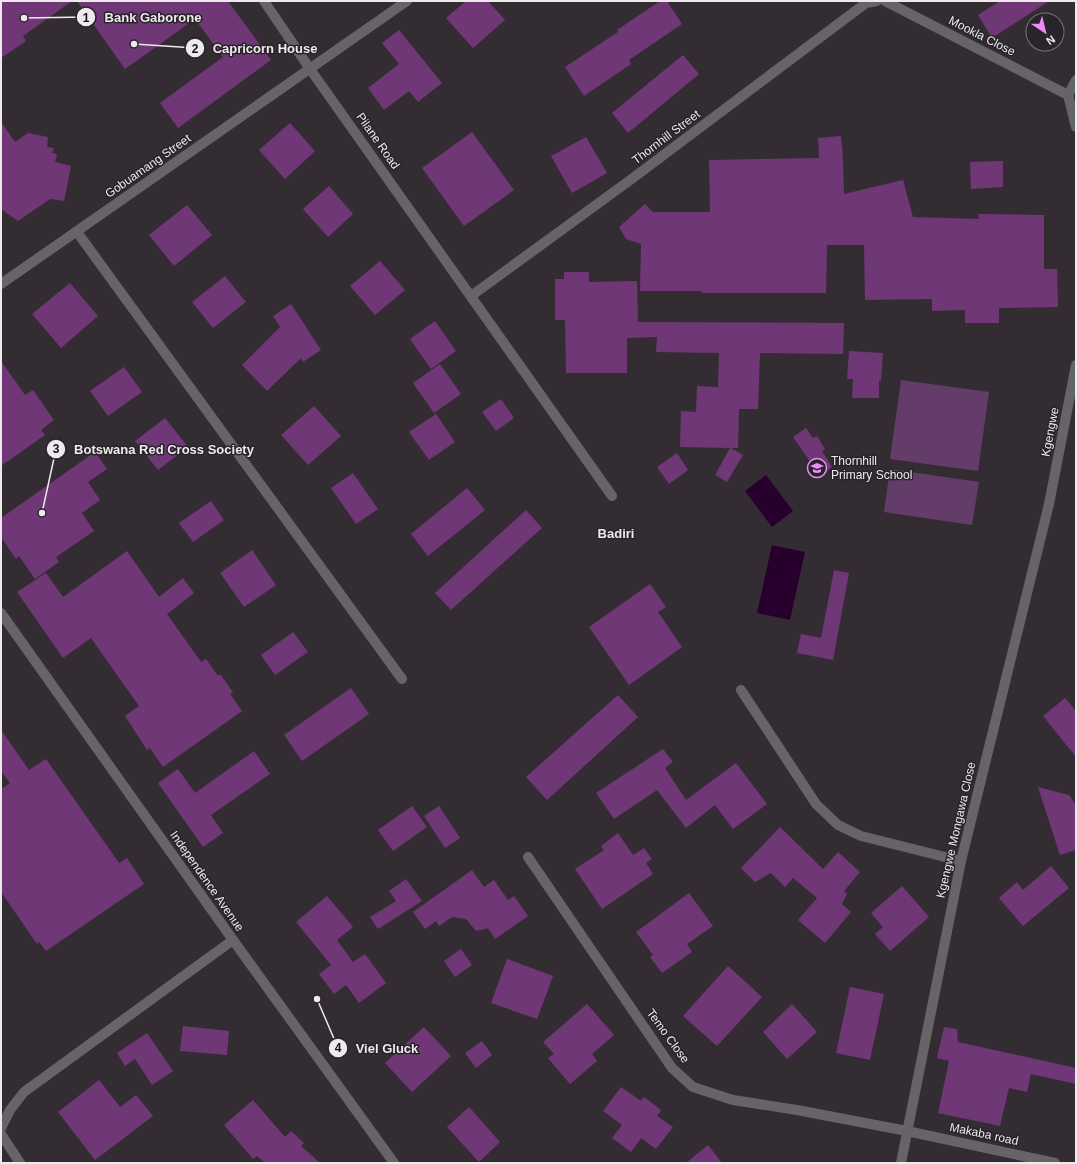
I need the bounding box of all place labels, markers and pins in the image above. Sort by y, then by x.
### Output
callout: Bank Gaborone [76,5,209,30]
callout: Capricorn House [185,36,326,61]
callout: Botswana Red Cross Society [46,437,262,462]
place label: Thornhill Primary School [831,454,912,482]
school or university icon: Thornhill Primary School [806,457,828,479]
callout: Viel Gluck [328,1036,426,1061]

